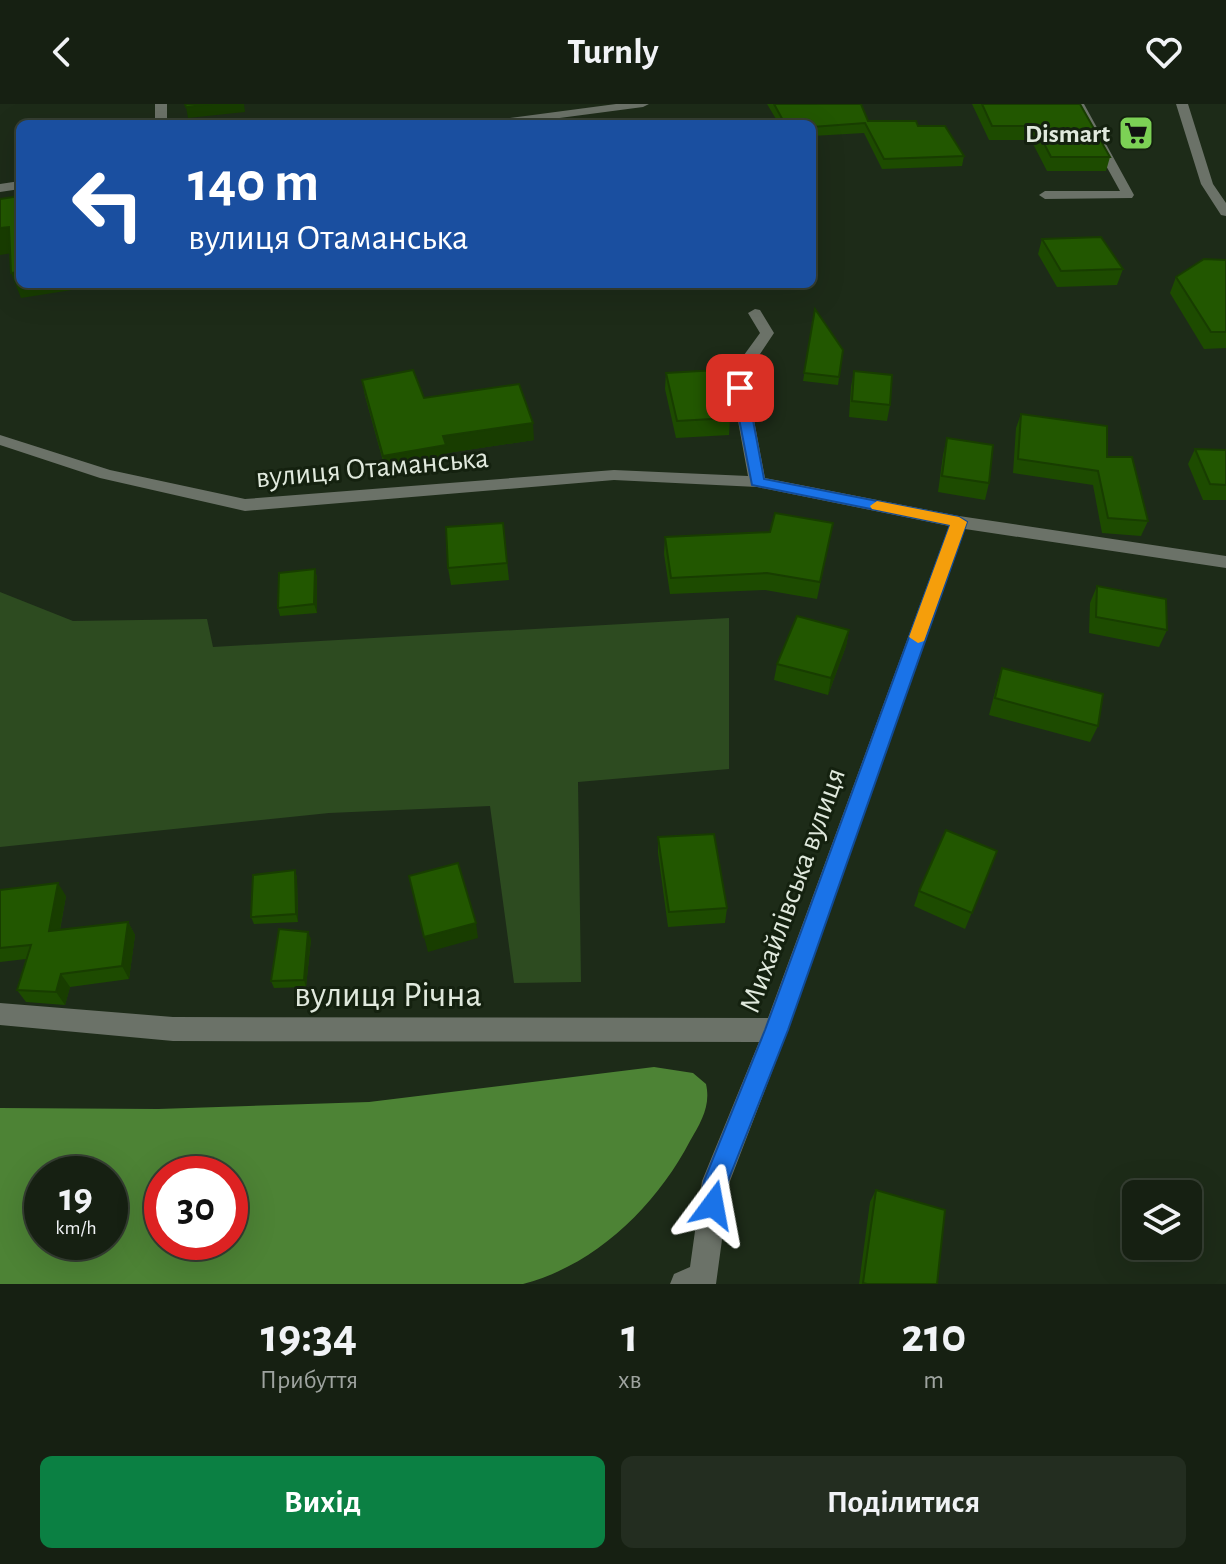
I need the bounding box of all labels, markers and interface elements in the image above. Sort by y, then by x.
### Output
icon: back [40,30,84,74]
icon: heart [1142,30,1186,74]
text: Turnly [567,34,659,70]
supermarket icon: Dismart [1117,114,1155,152]
place label: Dismart [1025,121,1110,147]
icon: left [56,152,160,256]
text: 140 m [188,155,319,211]
text: вулиця Отаманська [188,220,469,256]
pin [706,354,774,422]
icon: arrive [718,366,762,410]
street label: вулиця Отаманська [254,443,490,493]
street label: Михайлівська вулиця [735,764,851,1017]
street label: вулиця Річна [294,977,482,1013]
speed limit sign: 30 [144,1156,248,1260]
position arrow [671,1163,755,1247]
text: 19 [59,1178,93,1218]
map controls [1122,1180,1202,1260]
button: layers [1122,1180,1202,1260]
text: km/h [55,1218,97,1238]
text: 19:34 [261,1313,357,1361]
text: 1 [621,1313,638,1361]
text: 210 [901,1313,966,1361]
text: Прибуття [260,1367,358,1393]
text: хв [618,1367,642,1393]
text: m [923,1367,944,1393]
button: Вихід [40,1456,605,1548]
button: Поділитися [621,1456,1186,1548]

